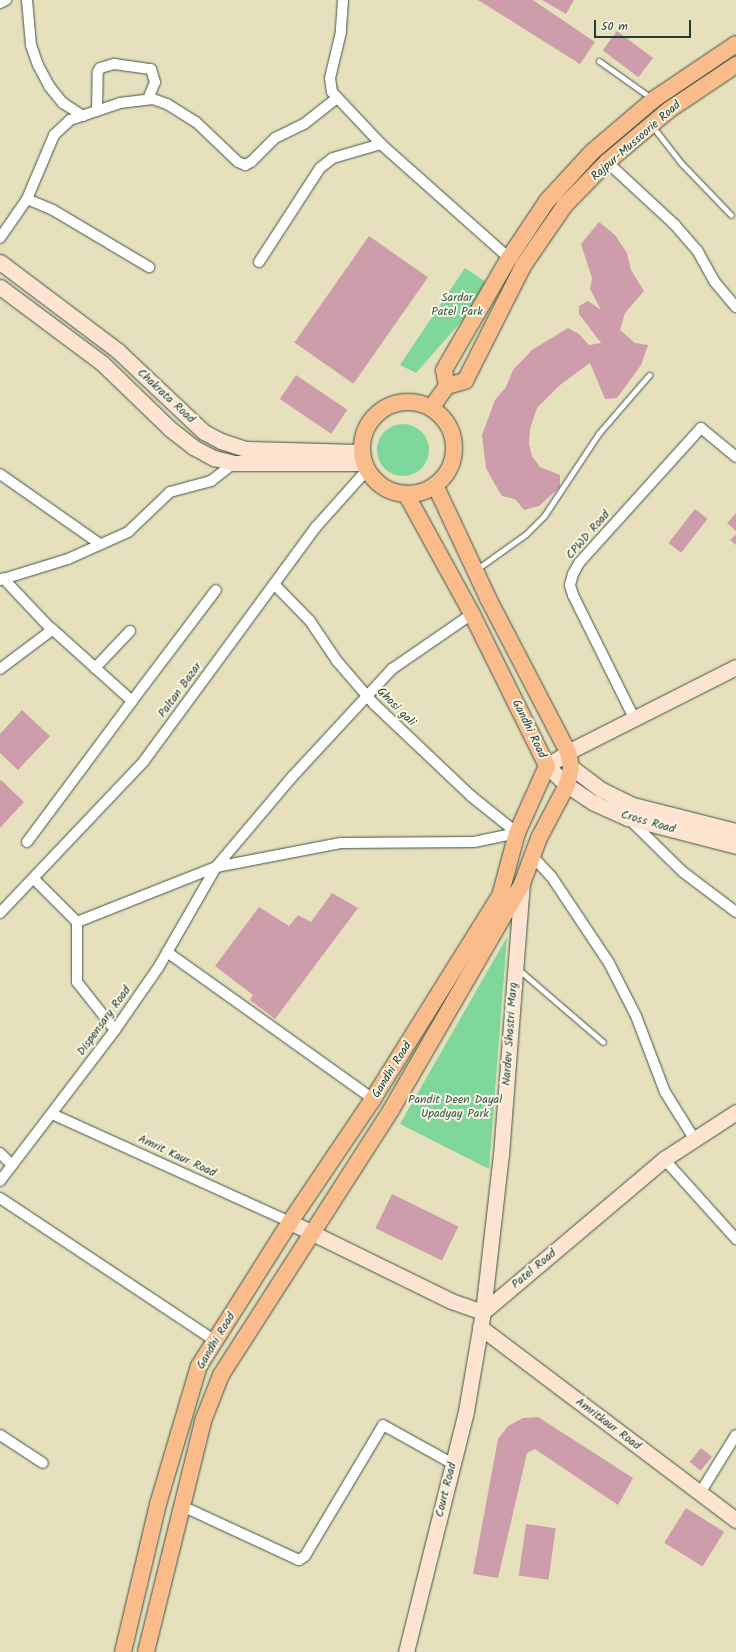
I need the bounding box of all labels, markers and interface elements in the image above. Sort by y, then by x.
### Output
scale bar [596,12,693,38]
text: 50 m [601,17,628,36]
street label: Rajpur-Mussoorie Road [588,98,684,184]
park label: Sardar Patel Park [431,291,483,319]
street label: Chakrata Road [134,366,198,426]
street label: CPWD Road [563,508,613,562]
street label: Paltan Bazar [155,660,205,720]
street label: Ghosi gali [374,685,418,729]
street label: Gandhi Road [509,697,549,761]
street label: Cross Road [619,807,677,837]
street label: Nardev Shastri Marg [499,982,521,1086]
street label: Dispensary Road [74,983,134,1059]
street label: Gandhi Road [369,1039,415,1101]
park label: Pandit Deen Dayal Upadyay Park [408,1093,502,1121]
street label: Amrit Kaur Road [136,1132,218,1180]
street label: Patel Road [509,1246,559,1292]
street label: Gandhi Road [193,1310,239,1372]
street label: Amritkaur Road [572,1395,644,1453]
street label: Court Road [432,1461,460,1519]

